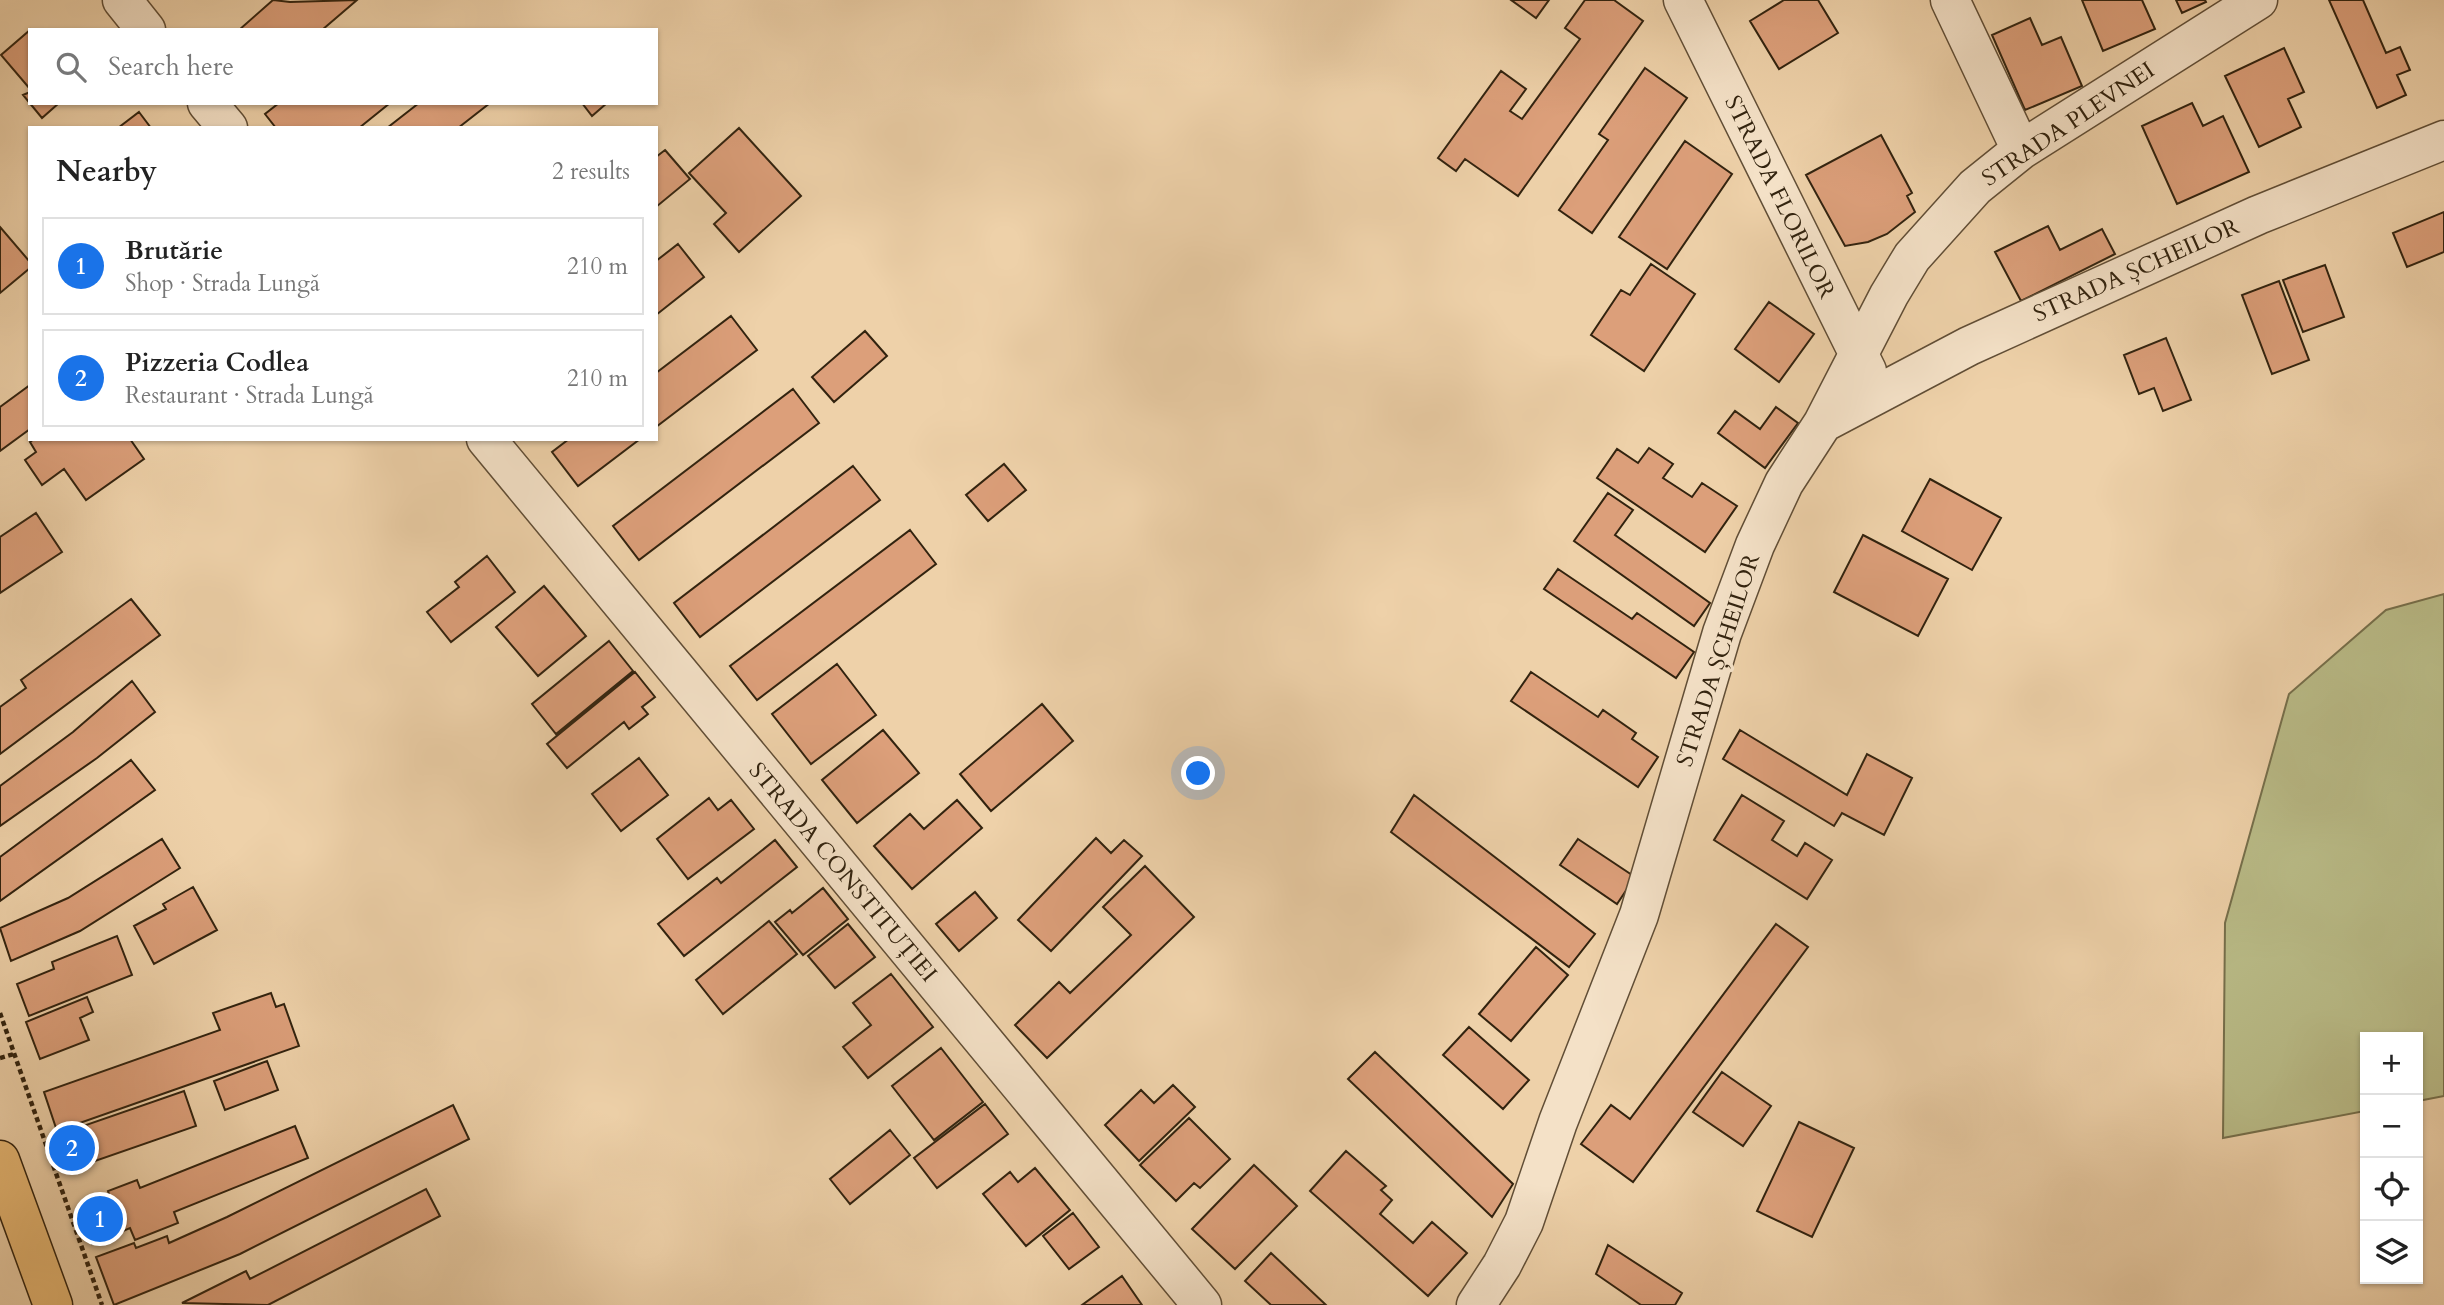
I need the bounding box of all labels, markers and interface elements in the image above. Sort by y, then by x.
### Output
search box [28,28,658,105]
icon: search [52,48,90,86]
text: Search here [108,49,234,84]
street label: STRADA PLEVNEI [1976,55,2160,193]
street label: STRADA FLORILOR [1717,90,1843,304]
text: Nearby [56,151,157,192]
text: 2 results [552,156,630,187]
street label: STRADA ȘCHEILOR [2028,211,2244,329]
text: Brutărie [125,233,223,268]
text: 1 [75,251,87,282]
text: 210 m [567,251,628,282]
text: Shop · Strada Lungă [125,268,320,299]
text: Pizzeria Codlea [125,345,309,380]
text: 2 [75,363,87,394]
text: 210 m [567,363,628,394]
text: Restaurant · Strada Lungă [125,380,374,411]
street label: STRADA ȘCHEILOR [1669,550,1767,770]
street label: STRADA CONSTITUȚIEI [742,756,944,988]
your location [1181,756,1215,790]
map controls [2360,1032,2423,1284]
button: + [2360,1032,2423,1095]
button: − [2360,1095,2423,1158]
pin: 2 [49,1122,95,1174]
button: locate [2360,1158,2423,1221]
pin: 1 [77,1193,123,1245]
button: layers [2360,1221,2423,1284]

